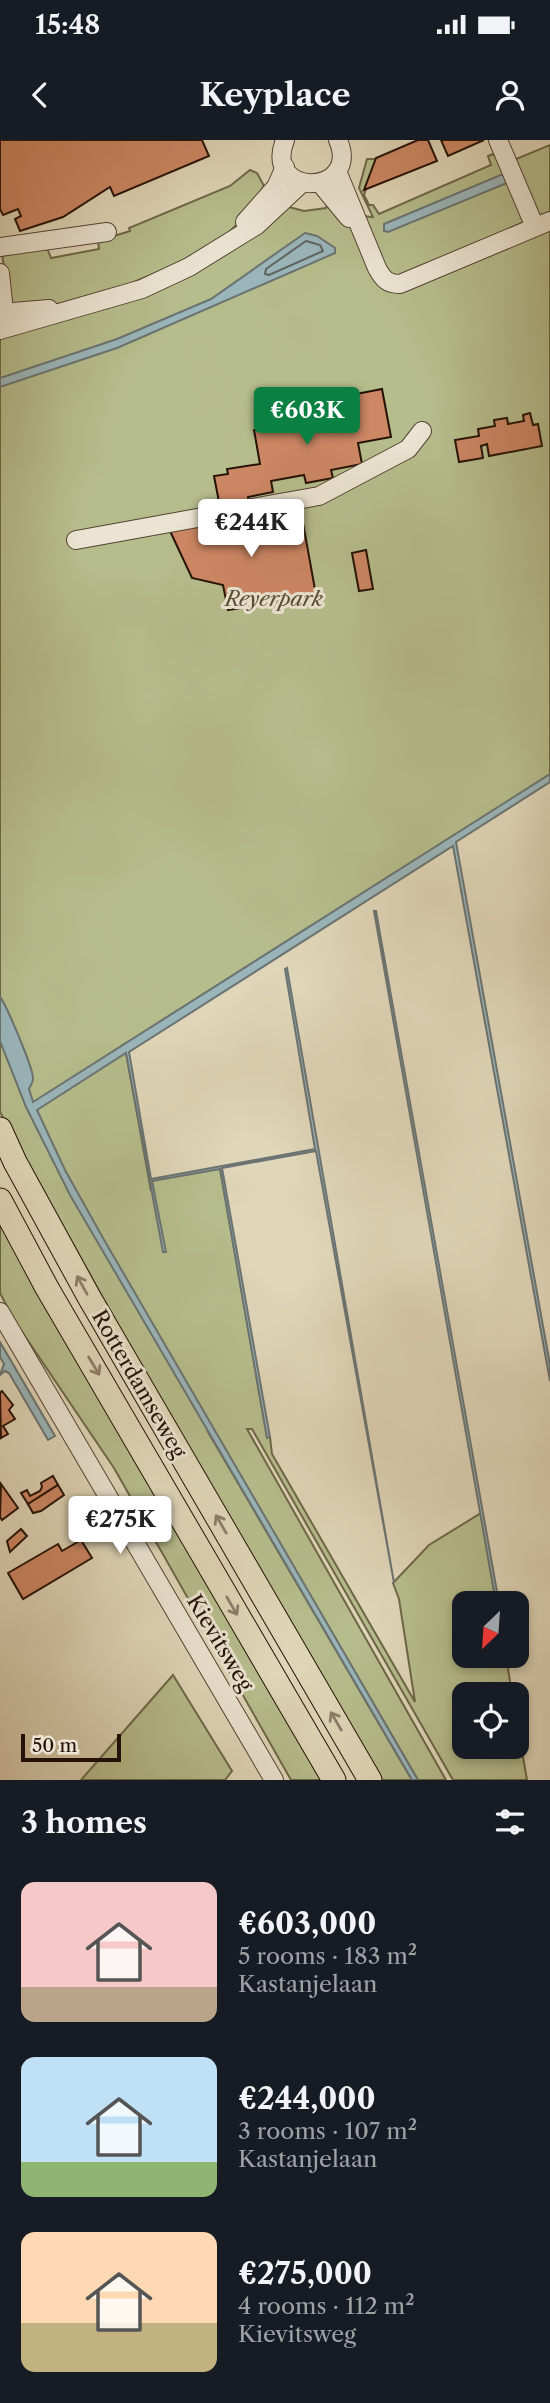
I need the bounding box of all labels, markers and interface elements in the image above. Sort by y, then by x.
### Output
text: 15:48 [35,9,100,41]
text: Keyplace [199,75,351,114]
icon: back [21,76,59,114]
icon: person [491,76,529,114]
pin: €603K [258,387,356,447]
text: €603K [270,396,344,424]
pin: €244K [202,500,300,559]
text: €244K [214,508,288,536]
park label: Reyerpark [223,586,323,611]
one-way arrow [75,1276,89,1296]
street label: Rotterdamseweg [87,1305,192,1463]
one-way arrow [87,1356,101,1376]
pin: €275K [71,1496,169,1556]
text: €275K [84,1505,156,1533]
one-way arrow [214,1515,228,1535]
street label: Kievitsweg [182,1590,259,1696]
north arrow [452,1591,528,1668]
map controls [452,1591,529,1759]
one-way arrow [225,1595,239,1615]
button: locate [452,1682,529,1759]
one-way arrow [329,1711,342,1732]
scale bar [21,1731,121,1763]
text: 50 m [32,1734,77,1757]
icon: filters [491,1803,529,1841]
text: 3 homes [21,1804,147,1841]
text: €603,000 [238,1905,376,1942]
icon: home [77,1910,161,1994]
text: 5 rooms · 183 m² [238,1942,417,1970]
text: Kastanjelaan [238,1970,377,1998]
text: €244,000 [238,2080,376,2117]
icon: home [77,2085,161,2169]
text: 3 rooms · 107 m² [238,2117,417,2145]
text: Kastanjelaan [238,2145,377,2173]
text: €275,000 [238,2255,372,2292]
icon: home [77,2260,161,2344]
text: 4 rooms · 112 m² [238,2292,415,2320]
text: Kievitsweg [238,2320,356,2348]

